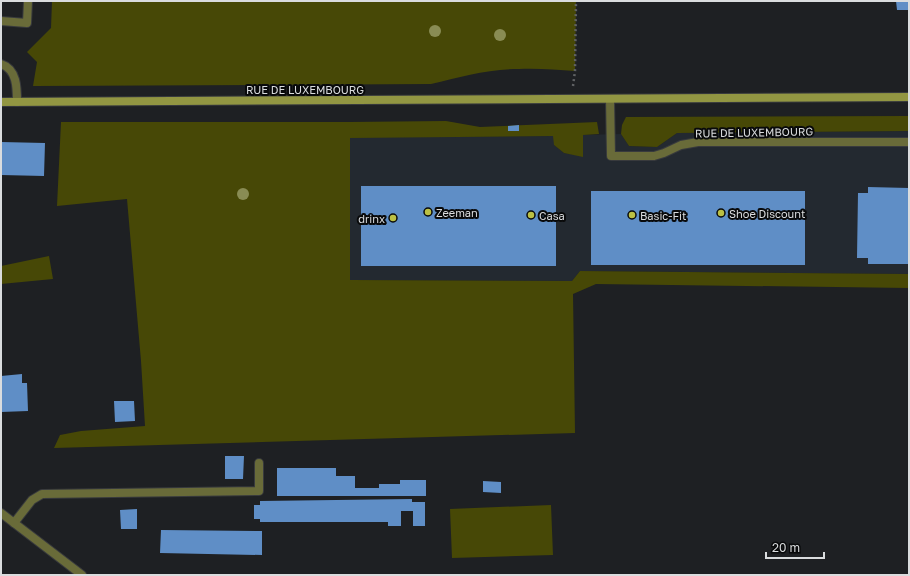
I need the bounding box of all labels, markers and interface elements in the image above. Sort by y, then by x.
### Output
street label: RUE DE LUXEMBOURG [246,83,364,96]
street label: RUE DE LUXEMBOURG [695,124,813,140]
place label: Zeeman [436,206,478,219]
marker: Zeeman [423,207,433,217]
place label: Shoe Discount [729,207,805,220]
marker: Shoe Discount [716,208,726,218]
place label: Casa [539,209,565,222]
place label: Basic-Fit [640,209,686,222]
marker: Casa [526,210,536,220]
marker: Basic-Fit [627,210,637,220]
place label: drinx [358,212,385,225]
marker: drinx [388,213,398,223]
scale bar [766,534,824,560]
text: 20 m [772,540,800,555]

